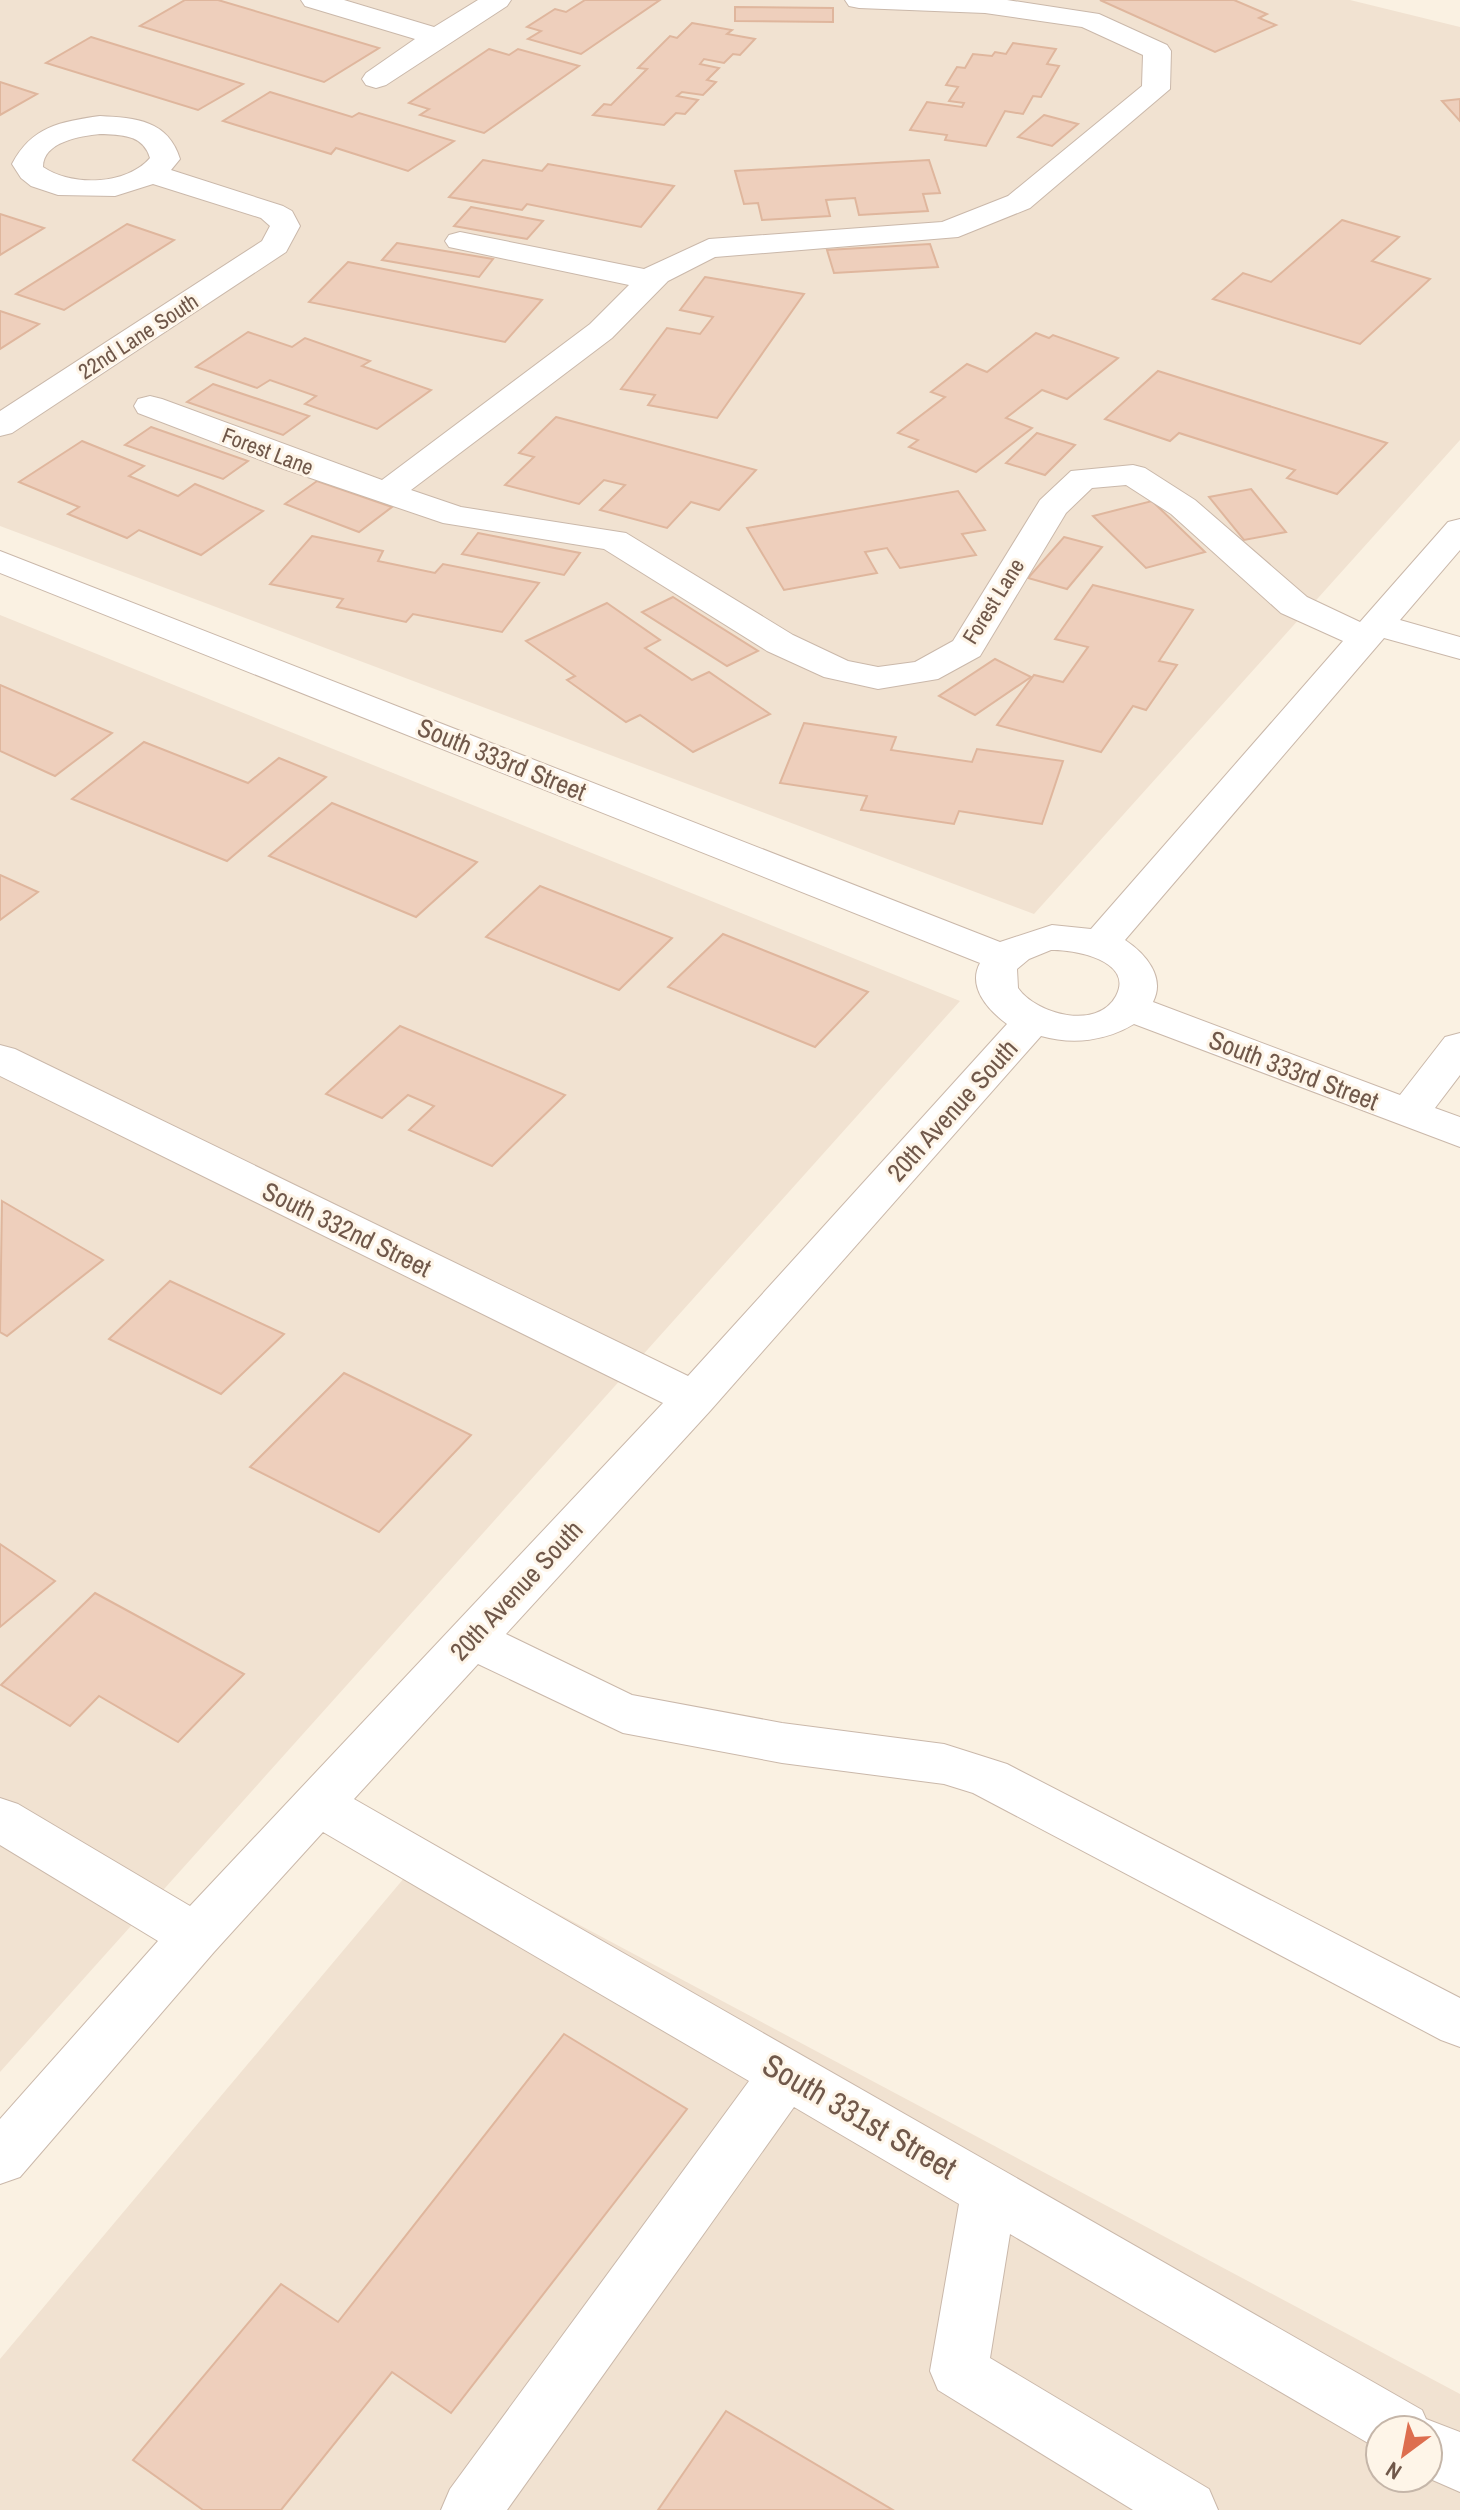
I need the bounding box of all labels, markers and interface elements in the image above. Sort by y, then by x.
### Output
street label: 22nd Lane South [72,286,204,386]
street label: Forest Lane [218,420,318,482]
street label: Forest Lane [955,553,1031,649]
street label: South 333rd Street [412,709,592,809]
street label: South 333rd Street [1204,1022,1384,1118]
street label: 20th Avenue South [879,1031,1025,1189]
street label: South 332nd Street [257,1173,437,1285]
street label: 20th Avenue South [442,1512,590,1668]
street label: South 331st Street [755,2043,965,2189]
north arrow [1364,2414,1444,2494]
text: N [1380,2455,1407,2487]

